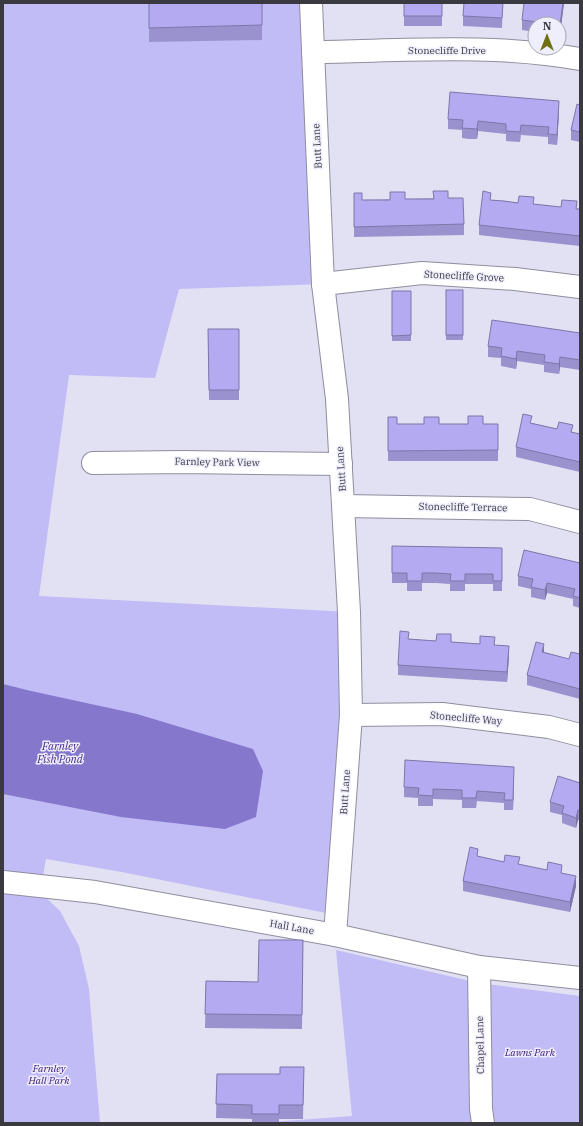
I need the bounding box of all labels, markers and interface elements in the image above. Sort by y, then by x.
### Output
north arrow [527,16,567,56]
text: N [543,19,552,33]
street label: Stonecliffe Drive [408,44,486,57]
street label: Butt Lane [309,123,325,169]
street label: Stonecliffe Grove [424,267,504,285]
street label: Butt Lane [333,446,349,492]
street label: Farnley Park View [174,455,260,469]
street label: Stonecliffe Terrace [419,500,507,514]
street label: Stonecliffe Way [429,708,503,728]
water label: Farnley Fish Pond [36,739,84,766]
street label: Butt Lane [337,769,353,815]
street label: Hall Lane [269,917,315,937]
street label: Chapel Lane [473,1016,487,1074]
park label: Lawns Park [504,1046,556,1059]
park label: Farnley Hall Park [27,1062,70,1087]

